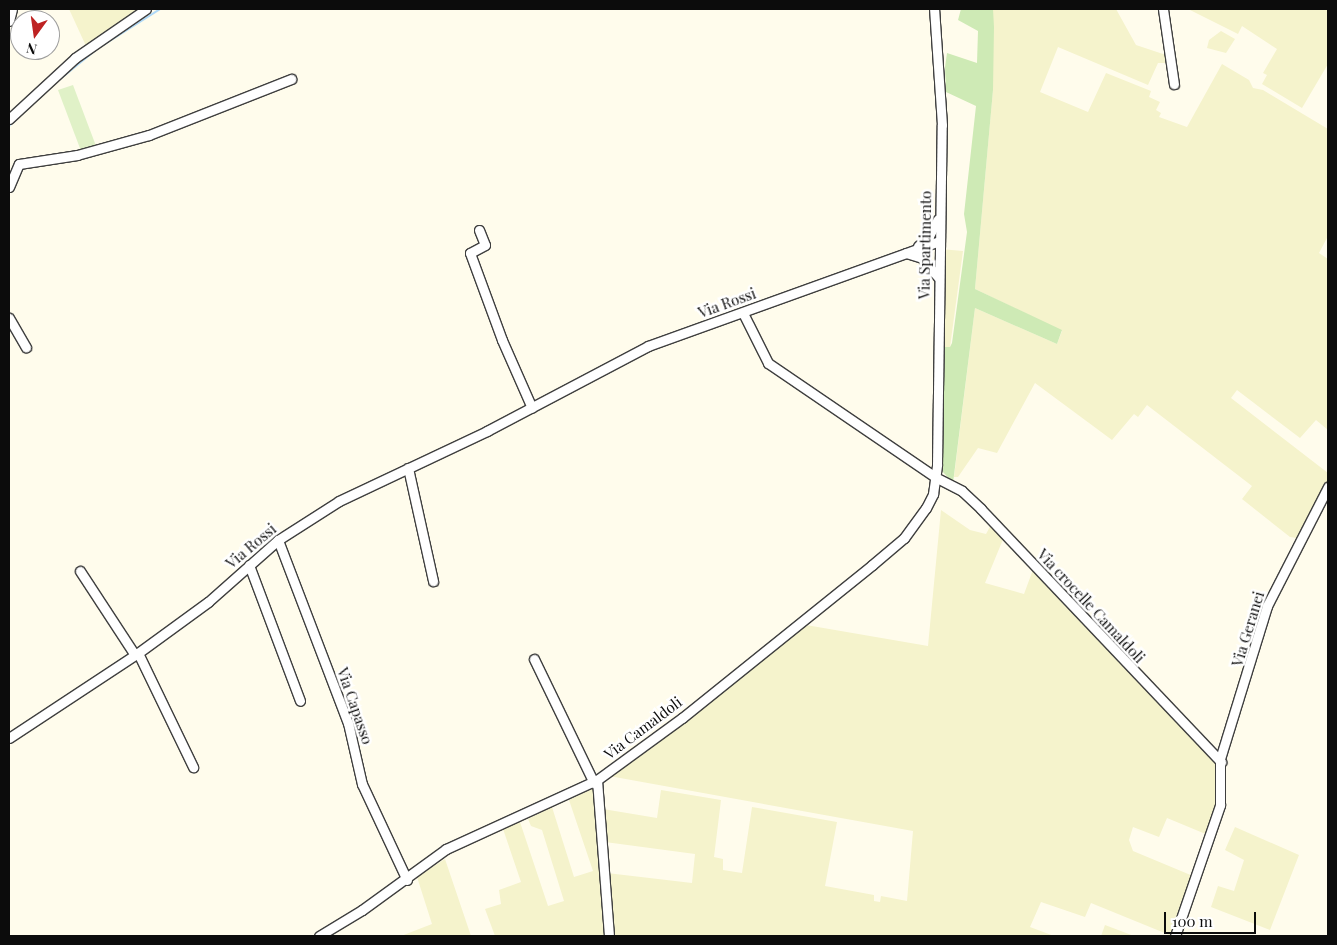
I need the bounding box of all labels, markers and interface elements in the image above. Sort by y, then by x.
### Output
north arrow [10,10,60,60]
text: N [24,39,39,60]
street label: Via Spartimento [915,191,935,299]
street label: Via Rossi [696,284,758,322]
street label: Via Rossi [222,520,280,572]
street label: Via crocelle Camaldoli [1033,545,1149,667]
street label: Via Geranei [1228,589,1268,669]
street label: Via Capasso [333,665,377,747]
street label: Via Camaldoli [601,693,685,763]
scale bar [1167,902,1260,934]
text: 100 m [1172,911,1213,931]

